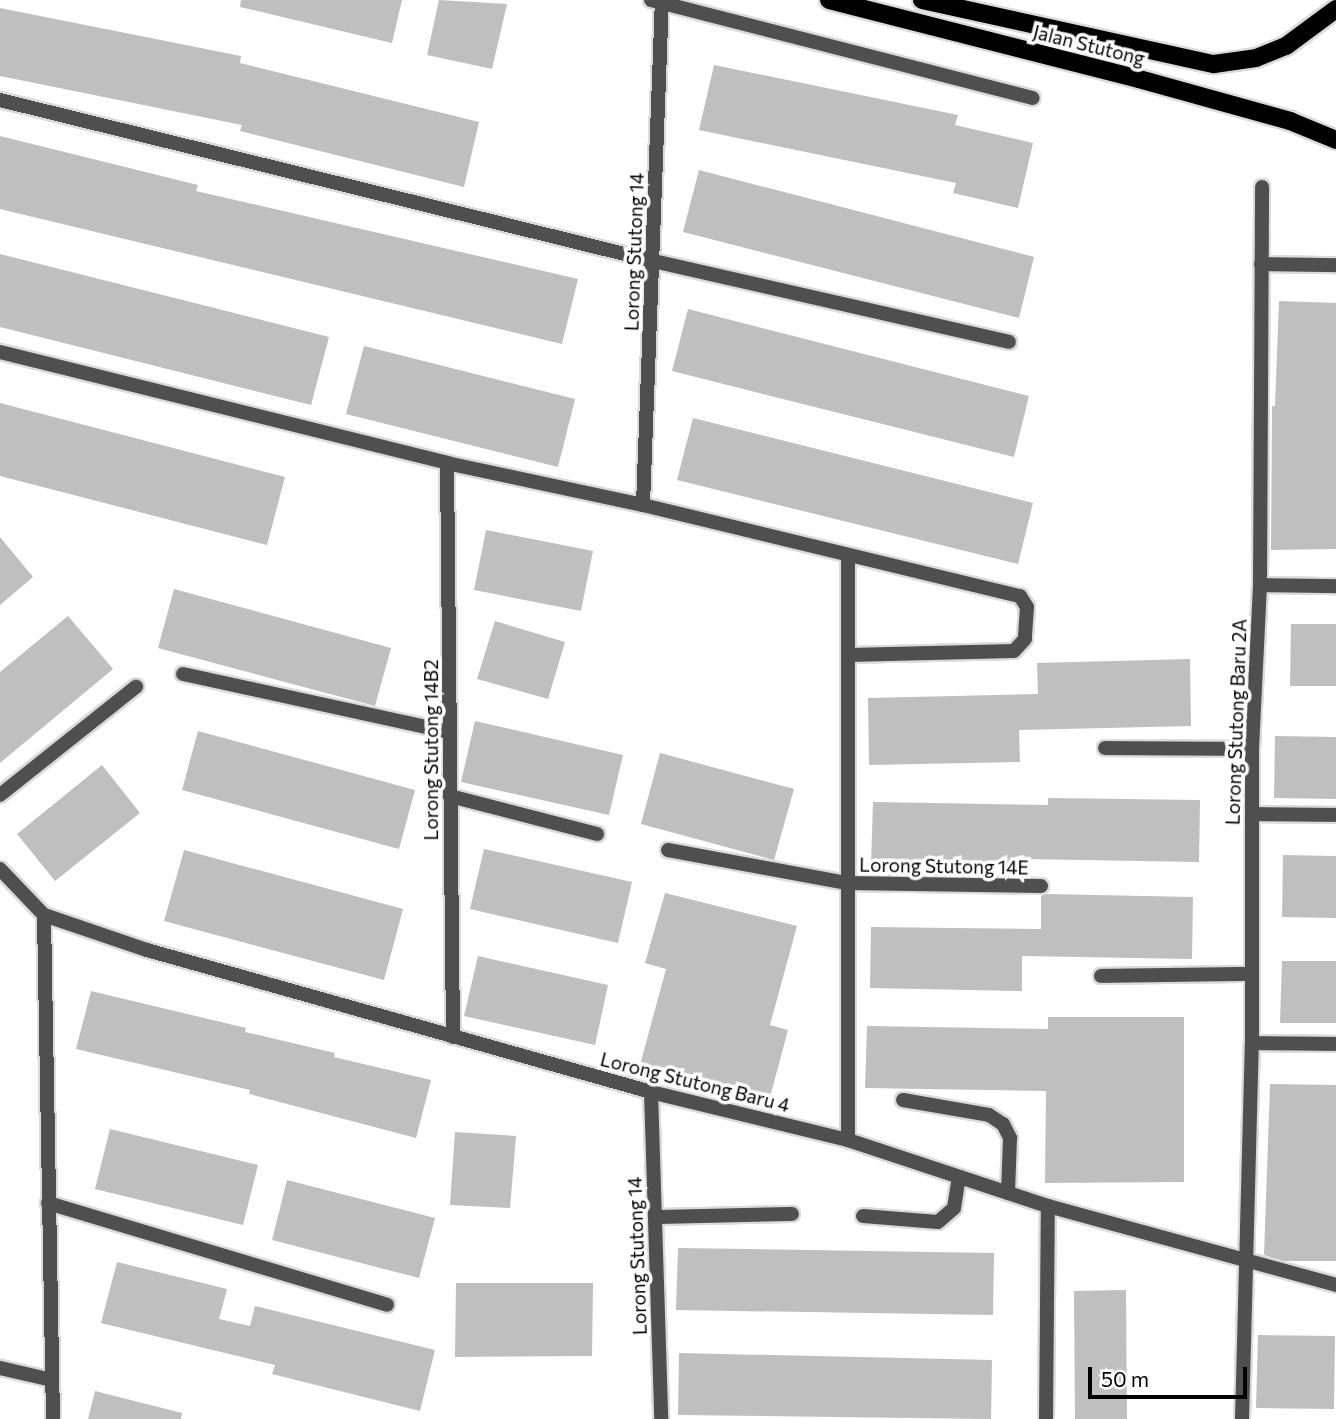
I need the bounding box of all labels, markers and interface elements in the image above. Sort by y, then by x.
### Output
street label: Jalan Stutong [1031,20,1147,70]
street label: Lorong Stutong 14 [620,172,648,332]
street label: Lorong Stutong Baru 2A [1221,618,1251,826]
street label: Lorong Stutong 14B2 [420,659,442,841]
street label: Lorong Stutong 14E [859,853,1029,879]
street label: Lorong Stutong Baru 4 [598,1047,792,1117]
street label: Lorong Stutong 14 [623,1176,651,1336]
scale bar [1091,1352,1250,1396]
text: 50 m [1101,1366,1149,1391]

